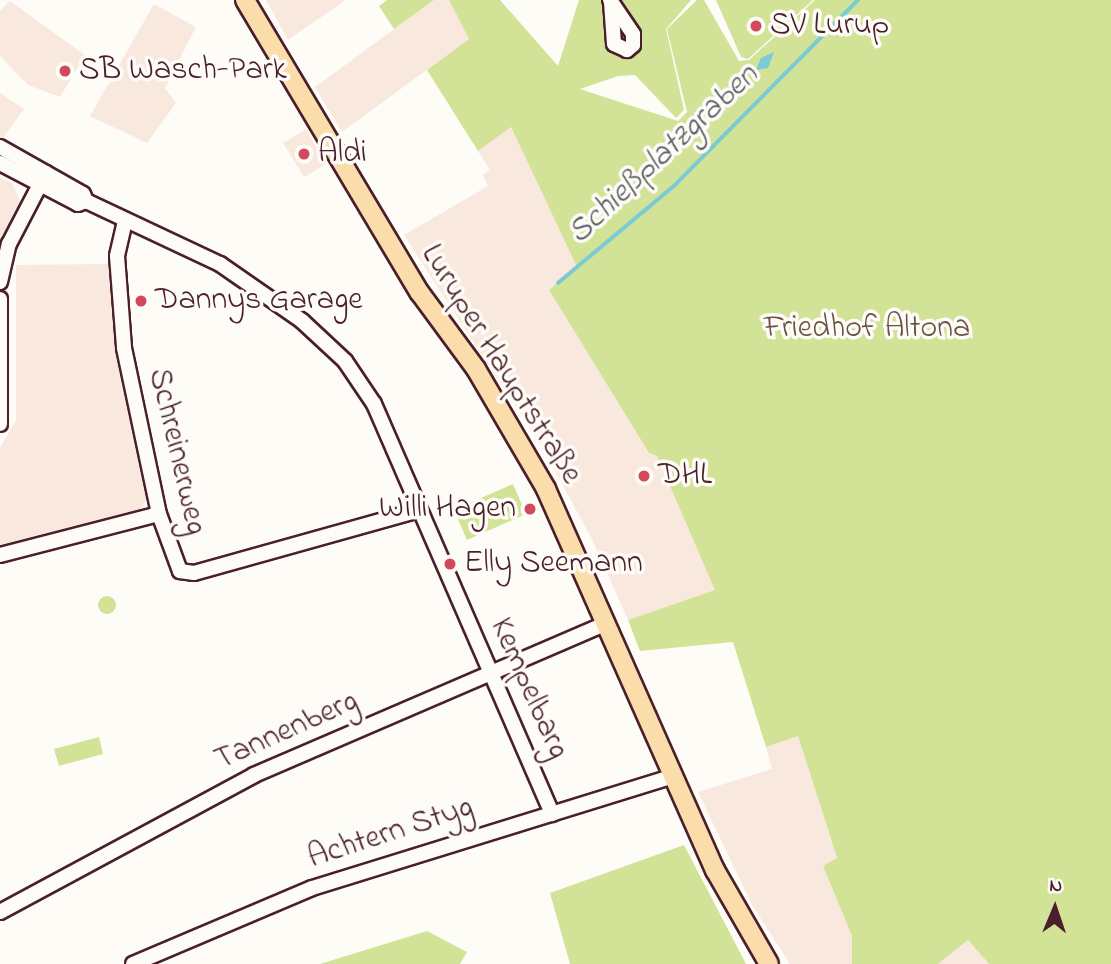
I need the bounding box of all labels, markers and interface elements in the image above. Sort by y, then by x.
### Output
place label: SV Lurup [770,7,889,45]
marker: SV Lurup [748,18,764,34]
place label: SB Wasch-Park [79,52,287,90]
water label: Schießplatzgraben [560,57,768,253]
marker: SB Wasch-Park [57,63,73,79]
place label: Aldi [318,135,367,173]
marker: Aldi [296,146,312,162]
street label: Luruper Hauptstraße [411,238,589,492]
place label: Dannys Garage [155,282,363,320]
marker: Dannys Garage [133,293,149,309]
park label: Friedhof Altona [764,310,970,348]
street label: Schreinerweg [138,365,214,539]
place label: DHL [658,457,712,495]
marker: DHL [636,468,652,484]
place label: Willi Hagen [379,490,516,528]
marker: Willi Hagen [522,501,538,517]
place label: Elly Seemann [464,545,643,583]
marker: Elly Seemann [442,556,458,572]
street label: Kempelbarg [480,613,576,765]
street label: Tannenberg [209,683,365,781]
street label: Achtern Styg [304,789,478,879]
north arrow [1020,873,1090,943]
text: N [1049,873,1063,900]

